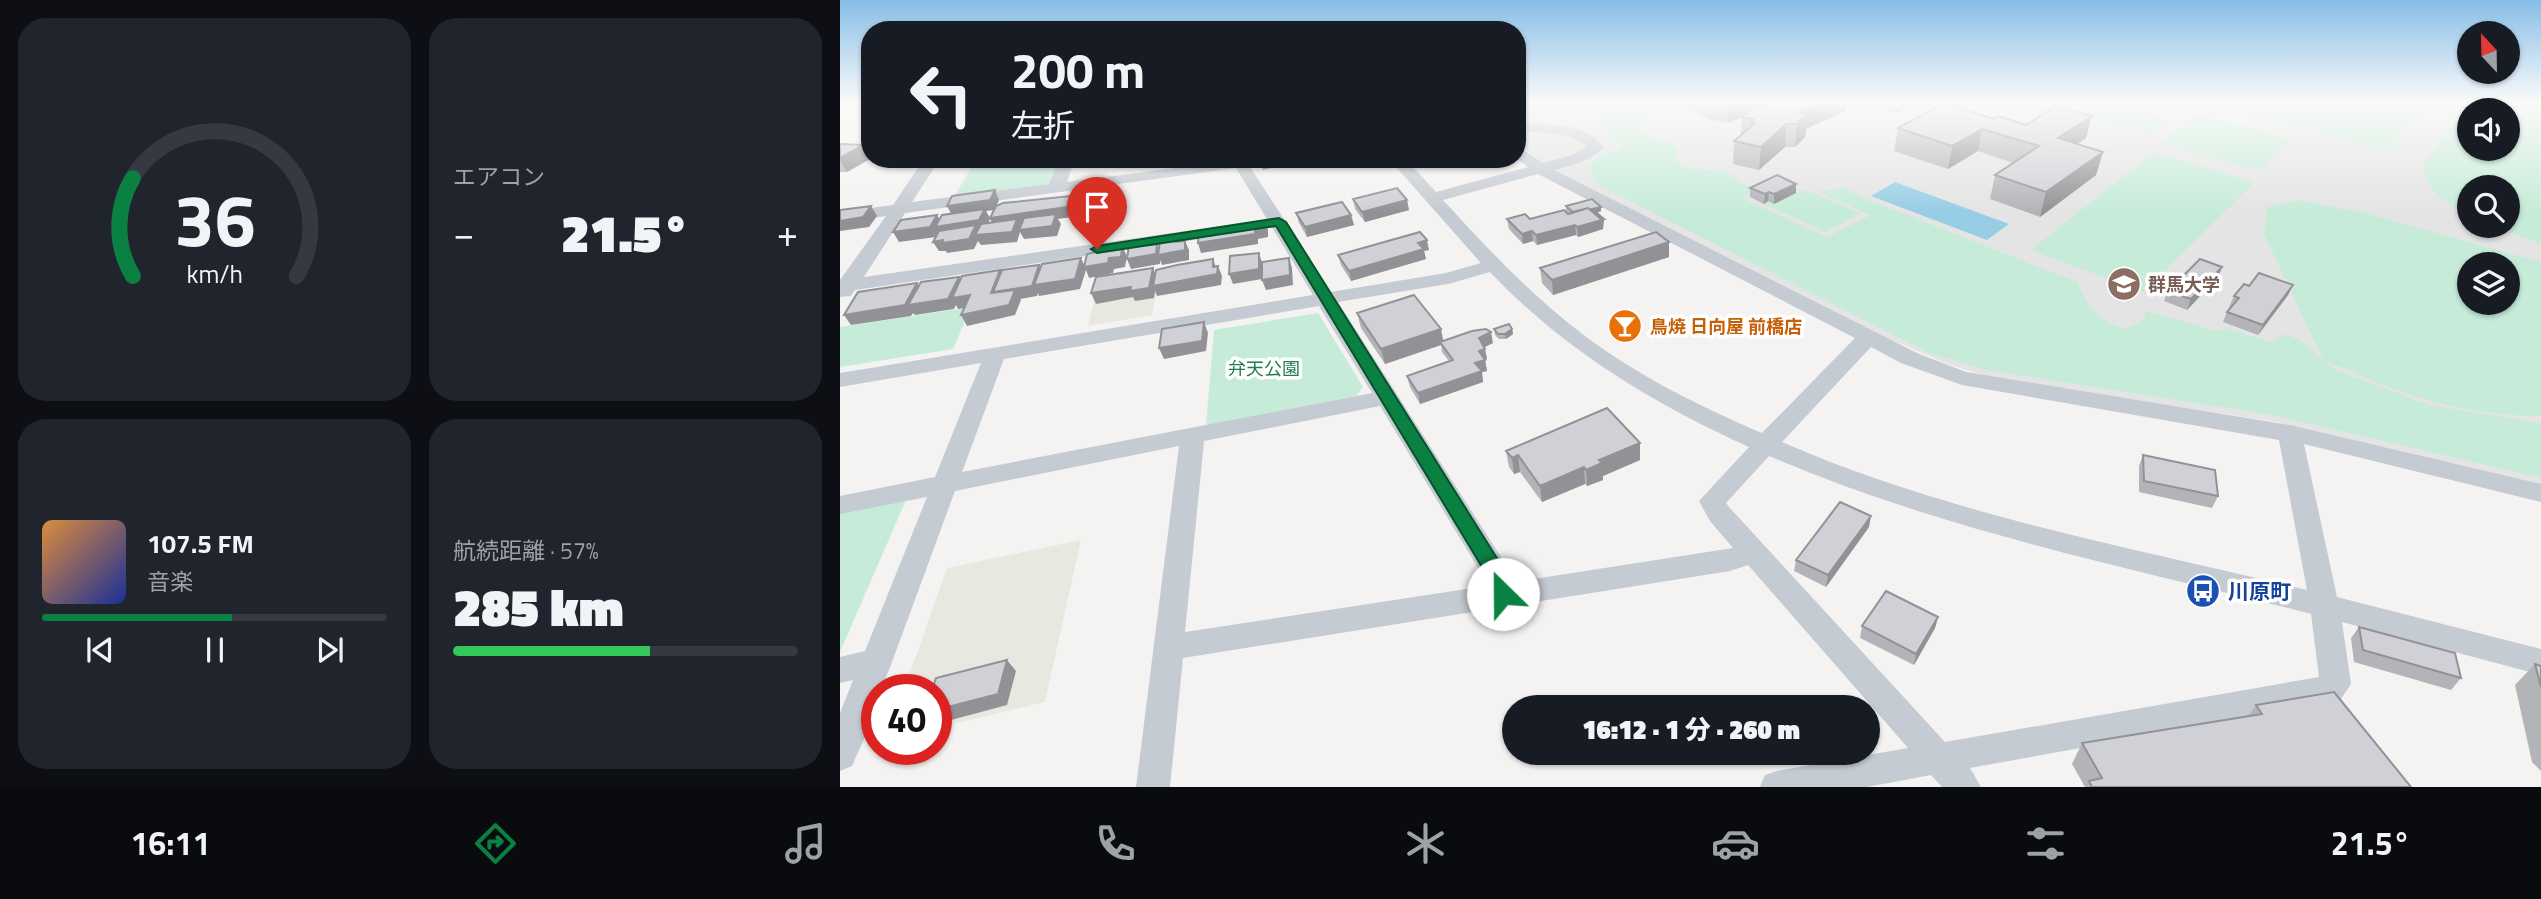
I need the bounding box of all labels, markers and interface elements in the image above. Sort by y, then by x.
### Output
north arrow [2457,21,2520,84]
map controls [2457,21,2520,315]
text: 200 m [1011,32,1145,107]
icon: left [896,49,987,140]
button: sound [2457,98,2520,161]
text: 左折 [1011,101,1075,149]
text: エアコン [453,159,545,194]
text: 36 [174,164,255,274]
button: search [2457,175,2520,238]
pin [1067,177,1127,249]
icon: arrive [1078,188,1116,226]
text: 21.5° [561,193,690,272]
text: − [453,204,474,262]
text: + [777,204,798,262]
button: layers [2457,252,2520,315]
text: km/h [186,254,243,292]
school or university icon: 群馬大学 [2105,265,2143,303]
place label: 群馬大学 [2148,271,2220,298]
bar icon: 鳥焼 日向屋 前橋店 [1606,307,1644,345]
place label: 鳥焼 日向屋 前橋店 [1650,313,1802,340]
park label: 弁天公園 [1228,355,1300,382]
text: 107.5 FM [147,524,254,563]
text: 航続距離 · 57% [453,533,599,568]
position arrow [1466,557,1540,631]
text: 音楽 [147,564,193,599]
text: 285 km [453,567,624,646]
bus stop icon: 川原町 [2184,572,2222,610]
place label: 川原町 [2228,575,2291,607]
icon: previous [81,631,119,669]
icon: pause [196,631,234,669]
icon: next [311,631,349,669]
speed limit sign: 40 [861,674,952,765]
text: 16:12 · 1 分 · 260 m [1582,710,1800,749]
text: 16:11 [130,819,210,867]
icon: directions [471,819,520,868]
icon: music [781,819,830,868]
icon: phone [1091,819,1140,868]
icon: climate [1401,819,1450,868]
icon: car [1711,819,1760,868]
icon: filters [2021,819,2070,868]
text: 21.5° [2331,819,2411,867]

